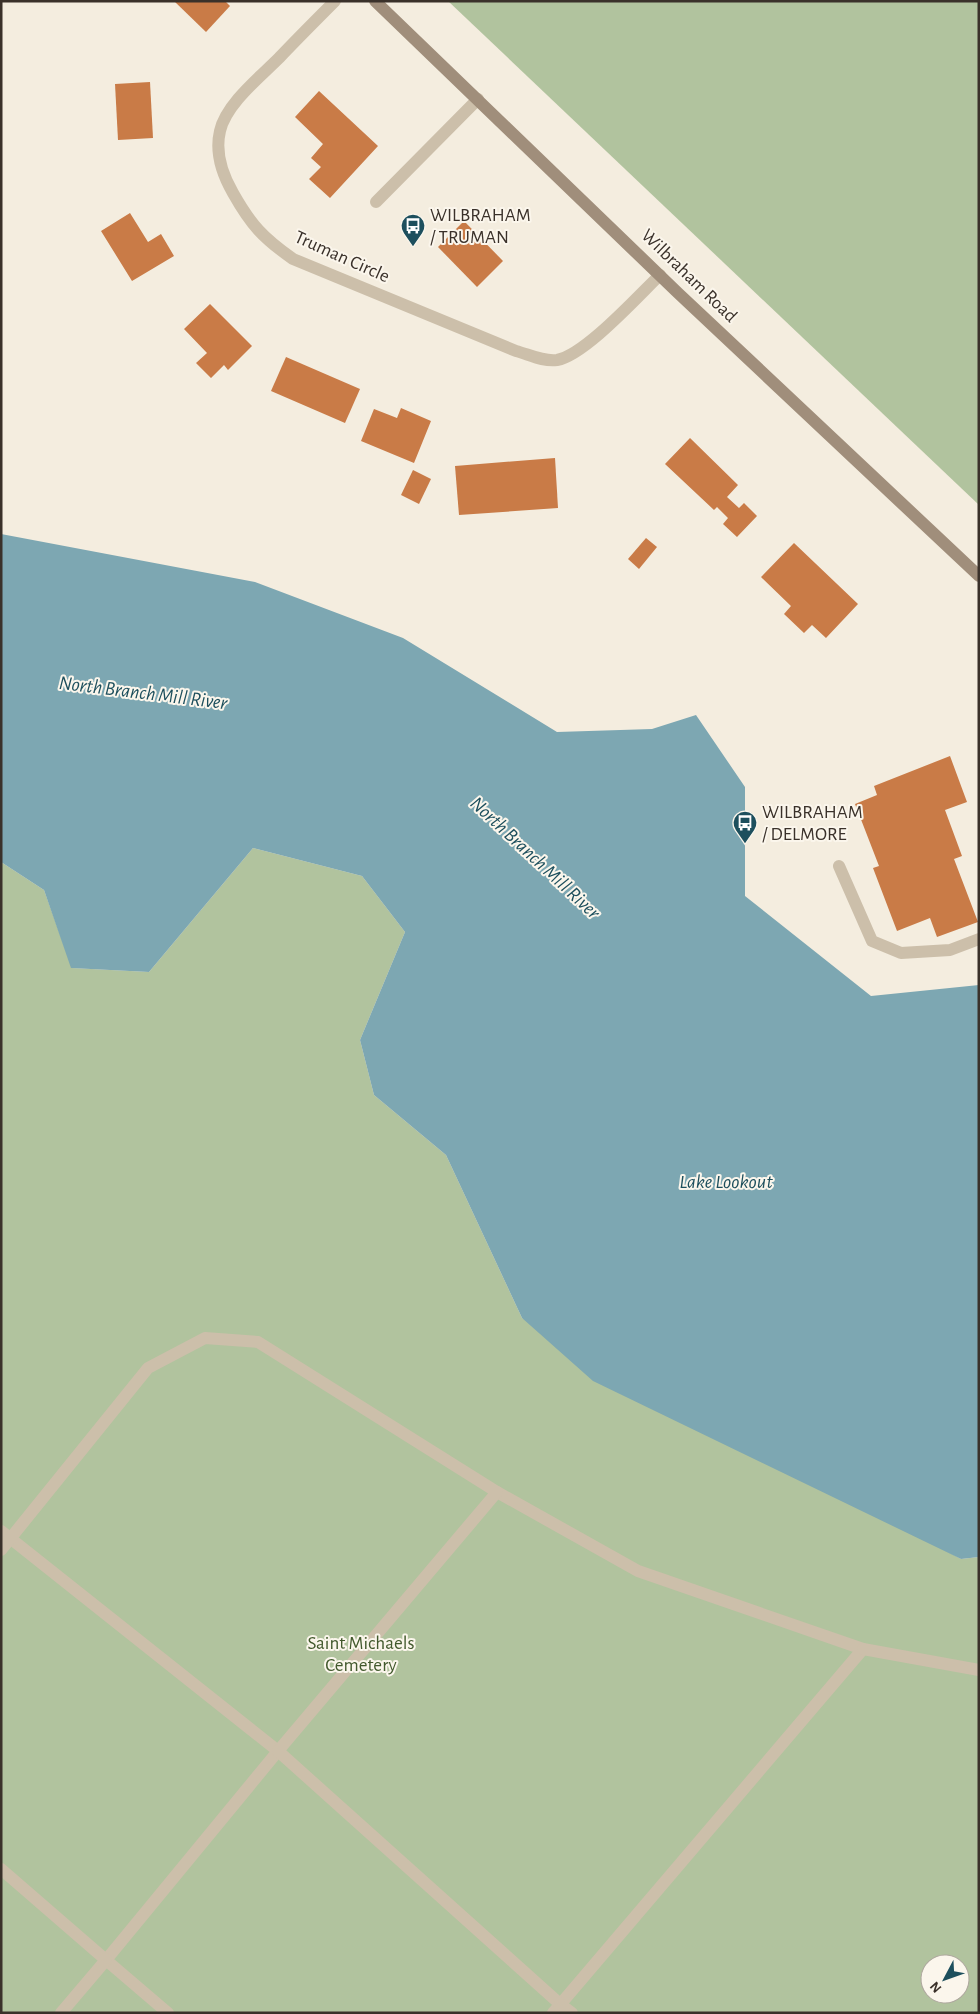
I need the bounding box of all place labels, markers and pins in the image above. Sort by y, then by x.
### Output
place label: WILBRAHAM / TRUMAN [430,206,531,247]
bus stop icon: WILBRAHAM / TRUMAN [400,213,426,247]
place label: WILBRAHAM / DELMORE [762,803,863,844]
bus stop icon: WILBRAHAM / DELMORE [732,810,758,844]

